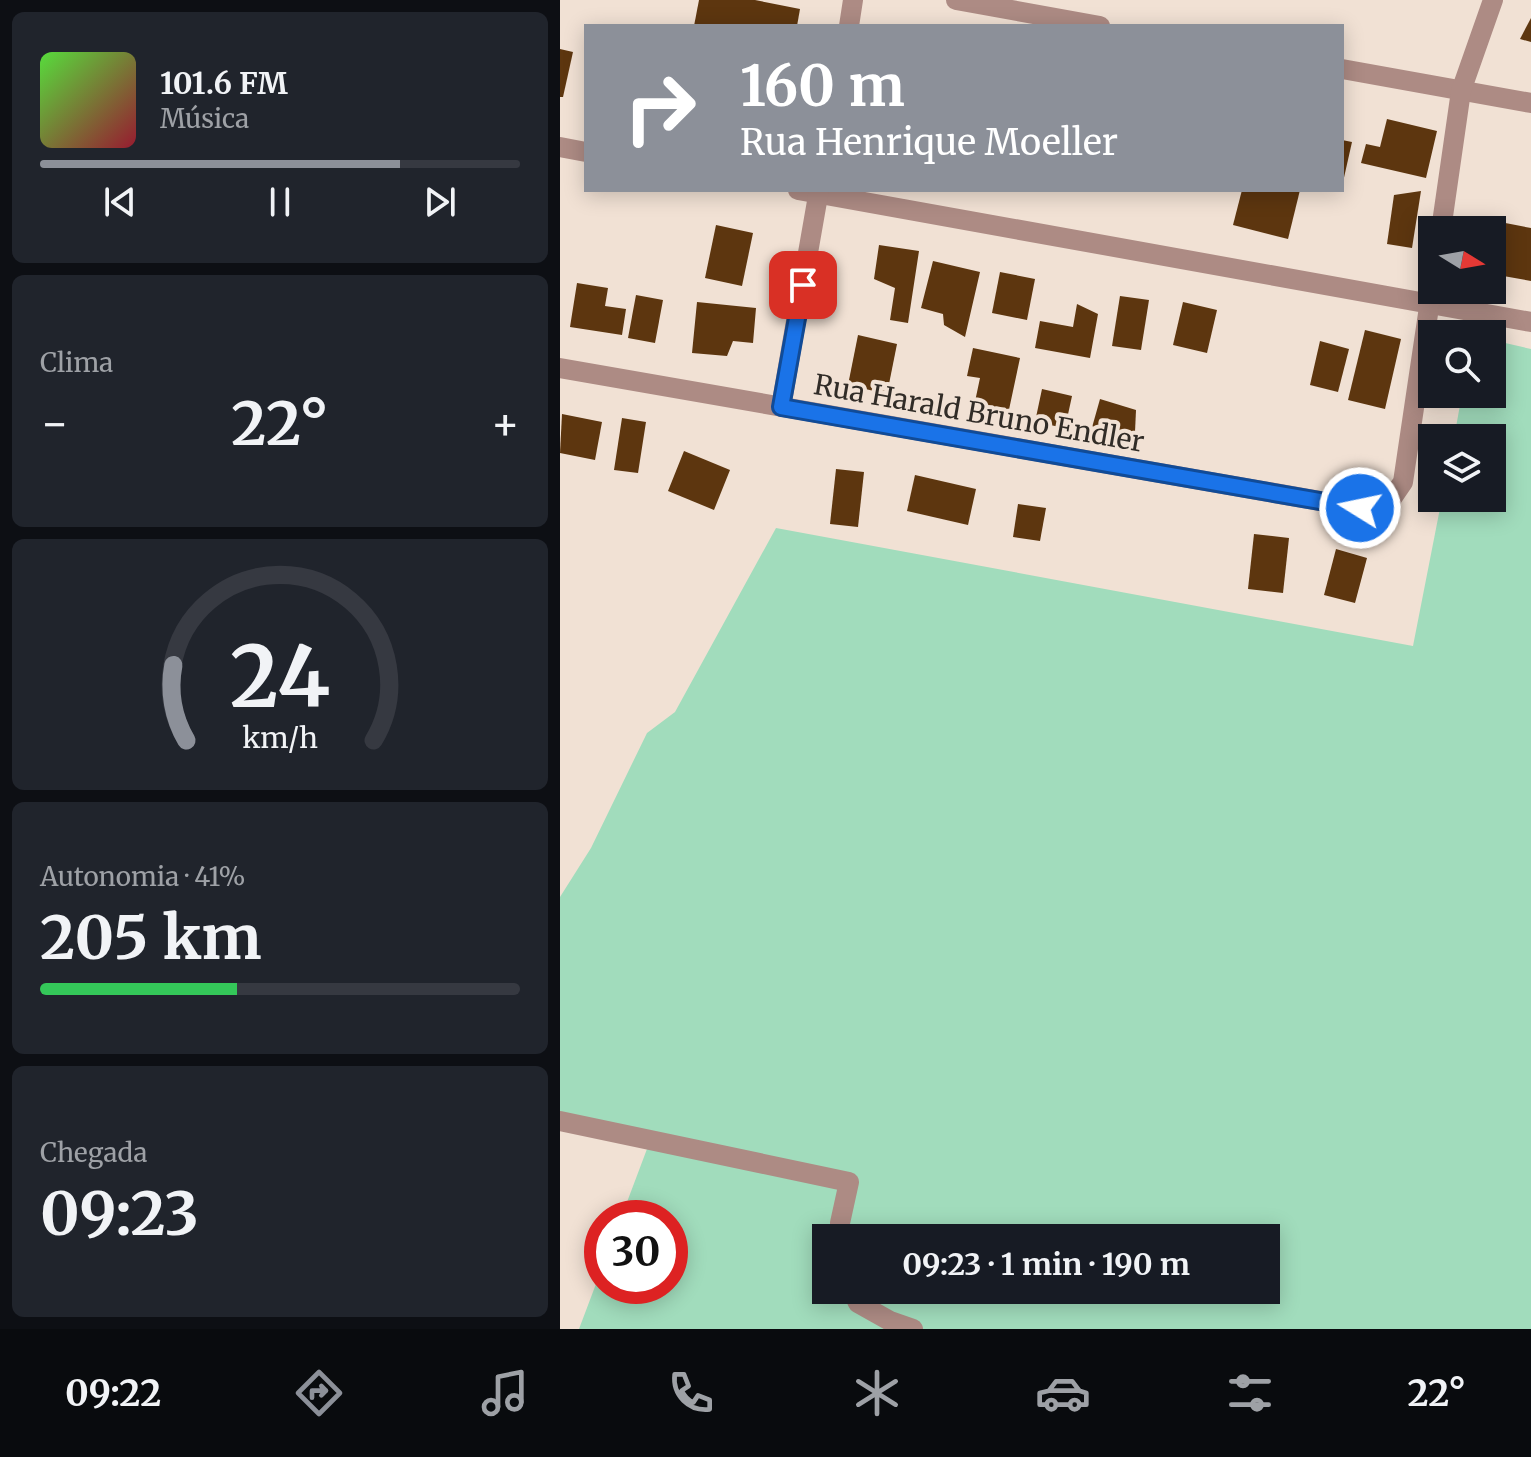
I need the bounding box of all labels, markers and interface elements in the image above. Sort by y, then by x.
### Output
text: 160 m [740,51,905,121]
icon: right [608,56,712,160]
text: 101.6 FM [160,64,288,102]
text: Música [160,102,249,135]
text: Rua Henrique Moeller [740,120,1118,165]
icon: previous [98,180,142,224]
icon: pause [258,180,302,224]
icon: next [418,180,462,224]
north arrow [1418,216,1506,304]
map controls [1418,216,1506,512]
pin [769,251,837,319]
icon: arrive [781,263,825,307]
button: search [1418,320,1506,408]
text: Clima [40,346,113,379]
street label: Rua Harald Bruno Endler [811,366,1147,460]
text: 22° [231,386,329,461]
text: − [40,396,69,451]
text: + [491,396,520,451]
button: layers [1418,424,1506,512]
position arrow [1318,466,1402,550]
text: 24 [230,624,330,729]
text: km/h [242,720,318,756]
text: Autonomia · 41% [40,860,245,893]
text: 205 km [40,900,262,975]
text: Chegada [40,1136,147,1169]
text: 09:23 [40,1176,199,1251]
speed limit sign: 30 [584,1200,688,1304]
text: 09:23 · 1 min · 190 m [902,1245,1190,1283]
icon: directions [291,1365,347,1421]
icon: music [477,1365,533,1421]
icon: phone [663,1365,719,1421]
icon: climate [849,1365,905,1421]
icon: car [1035,1365,1091,1421]
icon: filters [1222,1365,1278,1421]
text: 09:22 [65,1371,161,1416]
text: 22° [1408,1371,1466,1416]

